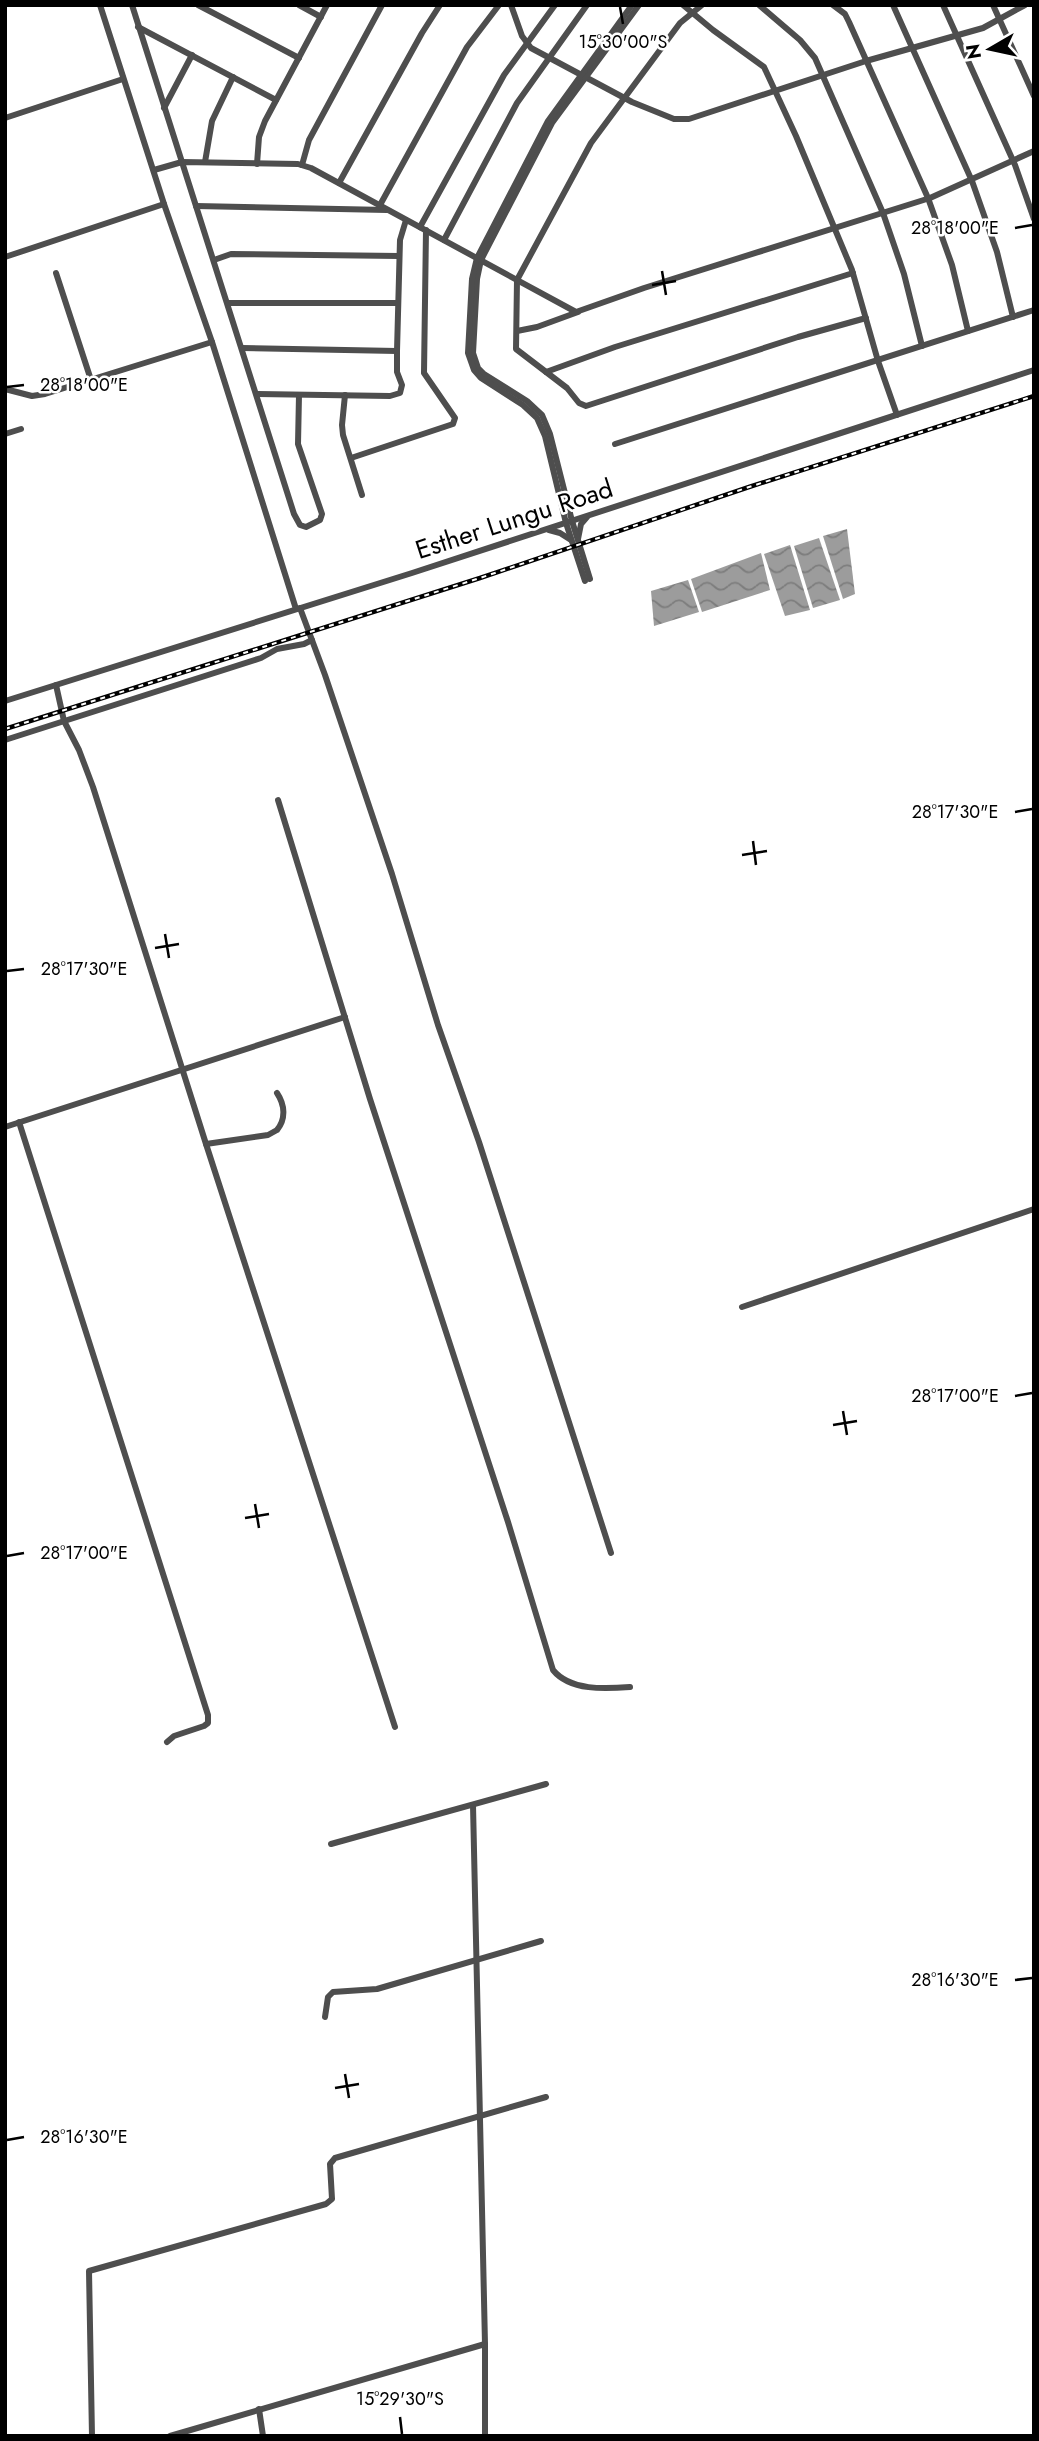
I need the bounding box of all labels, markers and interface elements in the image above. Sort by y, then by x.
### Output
north arrow [955,14,1025,84]
text: 15°30'00"S [579,29,668,55]
text: N [959,42,988,61]
text: 28°18'00"E [911,215,999,241]
text: 28°18'00"E [40,372,128,398]
street label: Esther Lungu Road [410,469,618,569]
text: 28°17'30"E [912,799,998,825]
text: 28°17'30"E [41,956,127,982]
text: 28°17'00"E [911,1383,999,1409]
text: 28°17'00"E [40,1540,128,1566]
text: 28°16'30"E [911,1967,999,1993]
text: 28°16'30"E [40,2124,128,2150]
text: 15°29'30"S [356,2386,444,2412]

